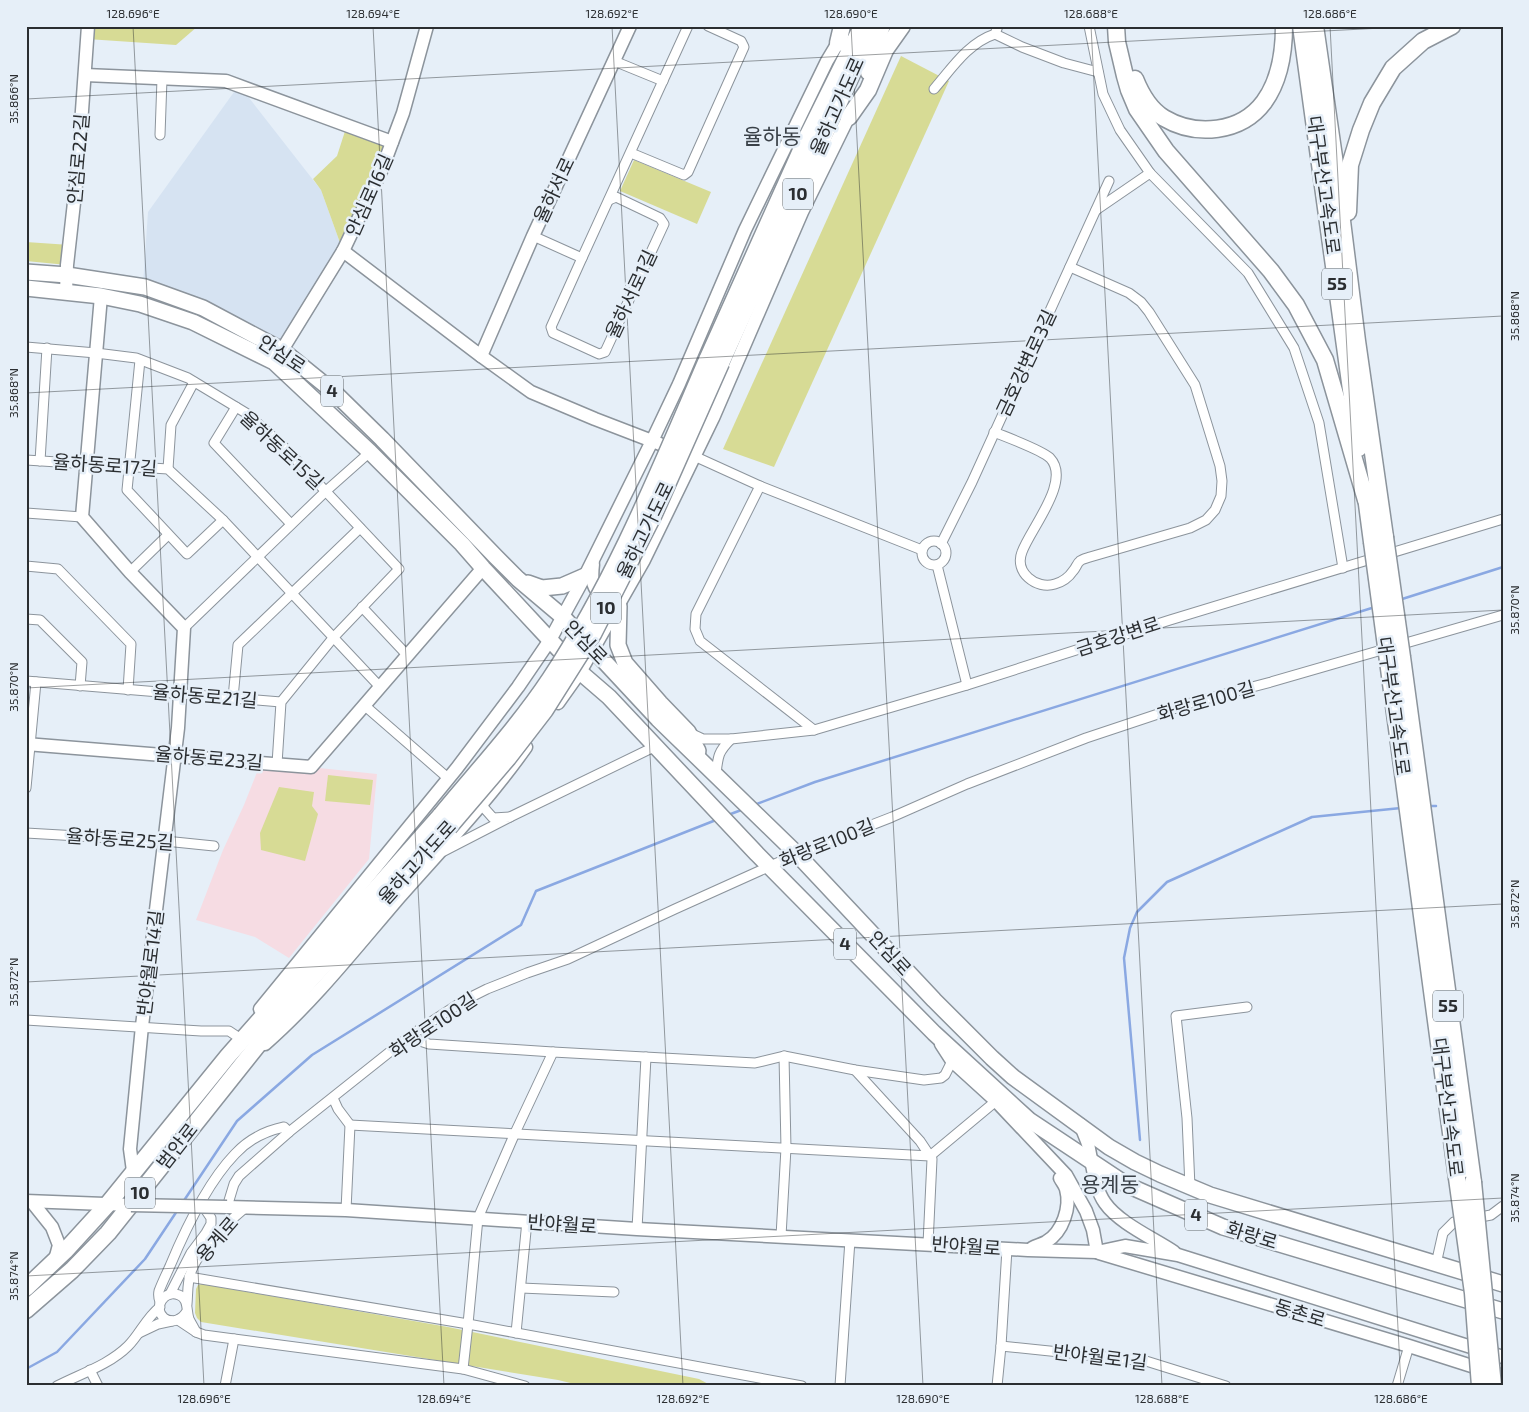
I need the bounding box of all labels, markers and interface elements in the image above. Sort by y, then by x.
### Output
text: 128.696°E [106,6,160,20]
text: 128.694°E [346,6,400,20]
text: 128.692°E [585,6,639,20]
text: 128.690°E [824,6,878,20]
text: 128.688°E [1064,6,1118,20]
text: 128.686°E [1303,6,1357,20]
street label: 율하고가도로 [805,53,868,158]
text: 35.866°N [6,74,20,124]
street label: 안심로22길 [62,112,93,205]
street label: 대구부산고속도로 [1303,114,1346,256]
district label: 율하동 [743,123,801,148]
street label: 안심로16길 [340,150,397,240]
street label: 율하서로 [528,153,579,226]
road number: 10 [783,178,813,210]
street label: 율하서로1길 [600,246,661,342]
road number: 55 [1322,268,1352,300]
text: 35.868°N [1507,291,1521,341]
street label: 금호강변로3길 [991,306,1060,420]
street label: 안심로 [254,329,310,378]
text: 35.868°N [6,368,20,418]
road number: 4 [321,376,343,406]
street label: 율하동로15길 [236,405,329,494]
street label: 율하동로17길 [52,449,158,480]
street label: 율하고가도로 [611,478,678,582]
text: 35.870°N [1507,585,1521,635]
road number: 10 [591,592,621,624]
street label: 금호강변로 [1073,611,1163,660]
street label: 안심로 [560,615,613,669]
street label: 대구부산고속도로 [1373,635,1416,777]
text: 35.870°N [6,662,20,712]
street label: 화랑로100길 [1154,676,1257,725]
street label: 율하동로21길 [151,679,259,712]
street label: 율하동로23길 [154,741,264,774]
street label: 화랑로100길 [776,813,878,872]
street label: 율하고가도로 [373,815,460,908]
street label: 율하동로25길 [65,823,175,854]
text: 35.872°N [1507,880,1521,928]
street label: 반야월로14길 [132,909,167,1017]
street label: 안심로 [864,926,917,980]
road number: 4 [834,929,856,960]
text: 35.872°N [6,958,20,1006]
street label: 화랑로100길 [385,987,481,1062]
road number: 55 [1433,990,1463,1021]
street label: 대구부산고속도로 [1429,1036,1468,1178]
street label: 범안로 [151,1118,202,1173]
district label: 용계동 [1081,1171,1139,1196]
text: 35.874°N [1507,1173,1521,1223]
road number: 10 [125,1178,155,1208]
road number: 4 [1185,1200,1207,1230]
street label: 반야월로 [526,1210,598,1237]
street label: 용계로 [191,1211,243,1266]
street label: 화랑로 [1224,1216,1281,1253]
street label: 반야월로 [930,1232,1002,1259]
text: 35.874°N [6,1251,20,1301]
street label: 동촌로 [1272,1294,1329,1331]
street label: 반야월로1길 [1052,1339,1149,1374]
text: 128.696°E [177,1391,231,1405]
text: 128.694°E [417,1391,471,1405]
text: 128.692°E [656,1391,710,1405]
text: 128.690°E [896,1391,950,1405]
text: 128.688°E [1135,1391,1189,1405]
text: 128.686°E [1374,1391,1428,1405]

